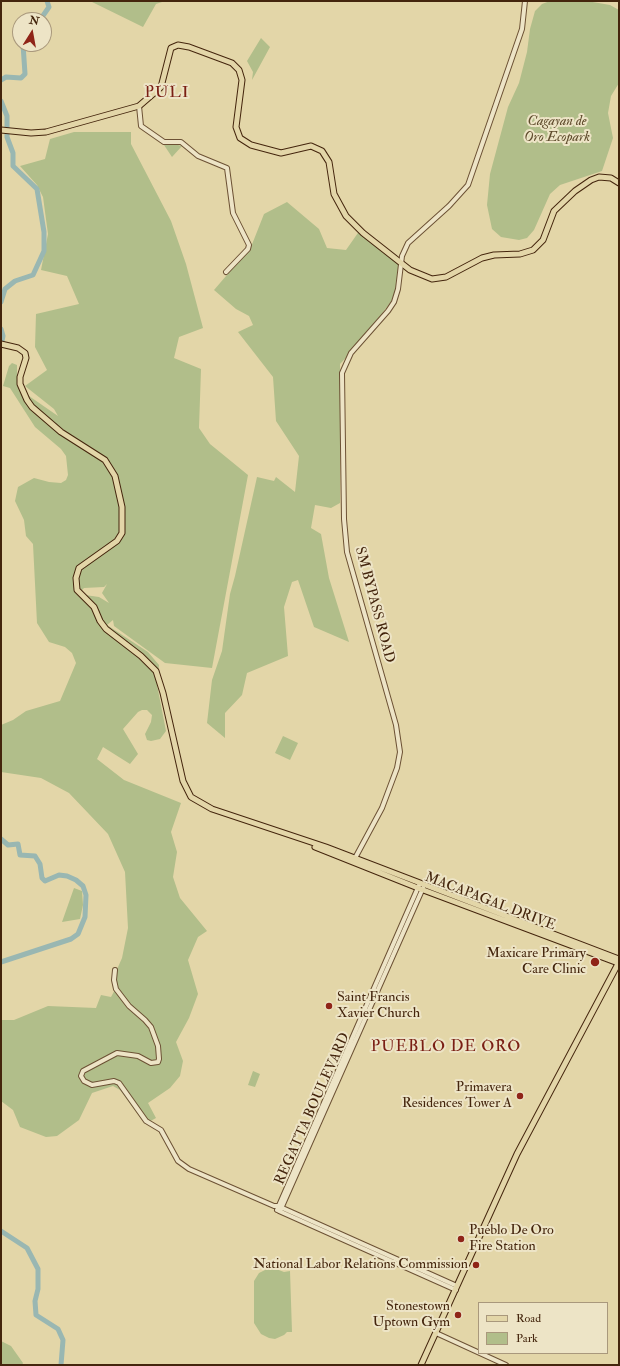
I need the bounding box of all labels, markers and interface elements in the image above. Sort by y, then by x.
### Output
north arrow [12,12,52,52]
text: N [28,13,40,28]
district label: PULI [145,84,189,104]
park label: Cagayan de Oro Ecopark [524,114,590,146]
street label: SM BYPASS ROAD [350,545,398,665]
street label: MACAPAGAL DRIVE [422,869,558,935]
place label: Maxicare Primary Care Clinic [487,946,586,978]
marker: Maxicare Primary Care Clinic [589,956,601,968]
place label: Saint Francis Xavier Church [337,990,420,1022]
marker: Saint Francis Xavier Church [324,1001,334,1011]
street label: REGATTA BOULEVARD [272,1030,354,1188]
district label: PUEBLO DE ORO [371,1038,521,1058]
place label: Primavera Residences Tower A [402,1080,512,1112]
marker: Primavera Residences Tower A [515,1091,525,1101]
place label: Pueblo De Oro Fire Station [469,1223,554,1256]
marker: Pueblo De Oro Fire Station [456,1234,466,1244]
place label: National Labor Relations Commission [253,1257,468,1273]
marker: National Labor Relations Commission [471,1260,481,1270]
place label: Stonestown Uptown Gym [373,1299,450,1332]
legend [478,1302,608,1354]
marker: Stonestown Uptown Gym [453,1310,463,1320]
text: Road [516,1311,541,1326]
text: Park [516,1331,538,1346]

